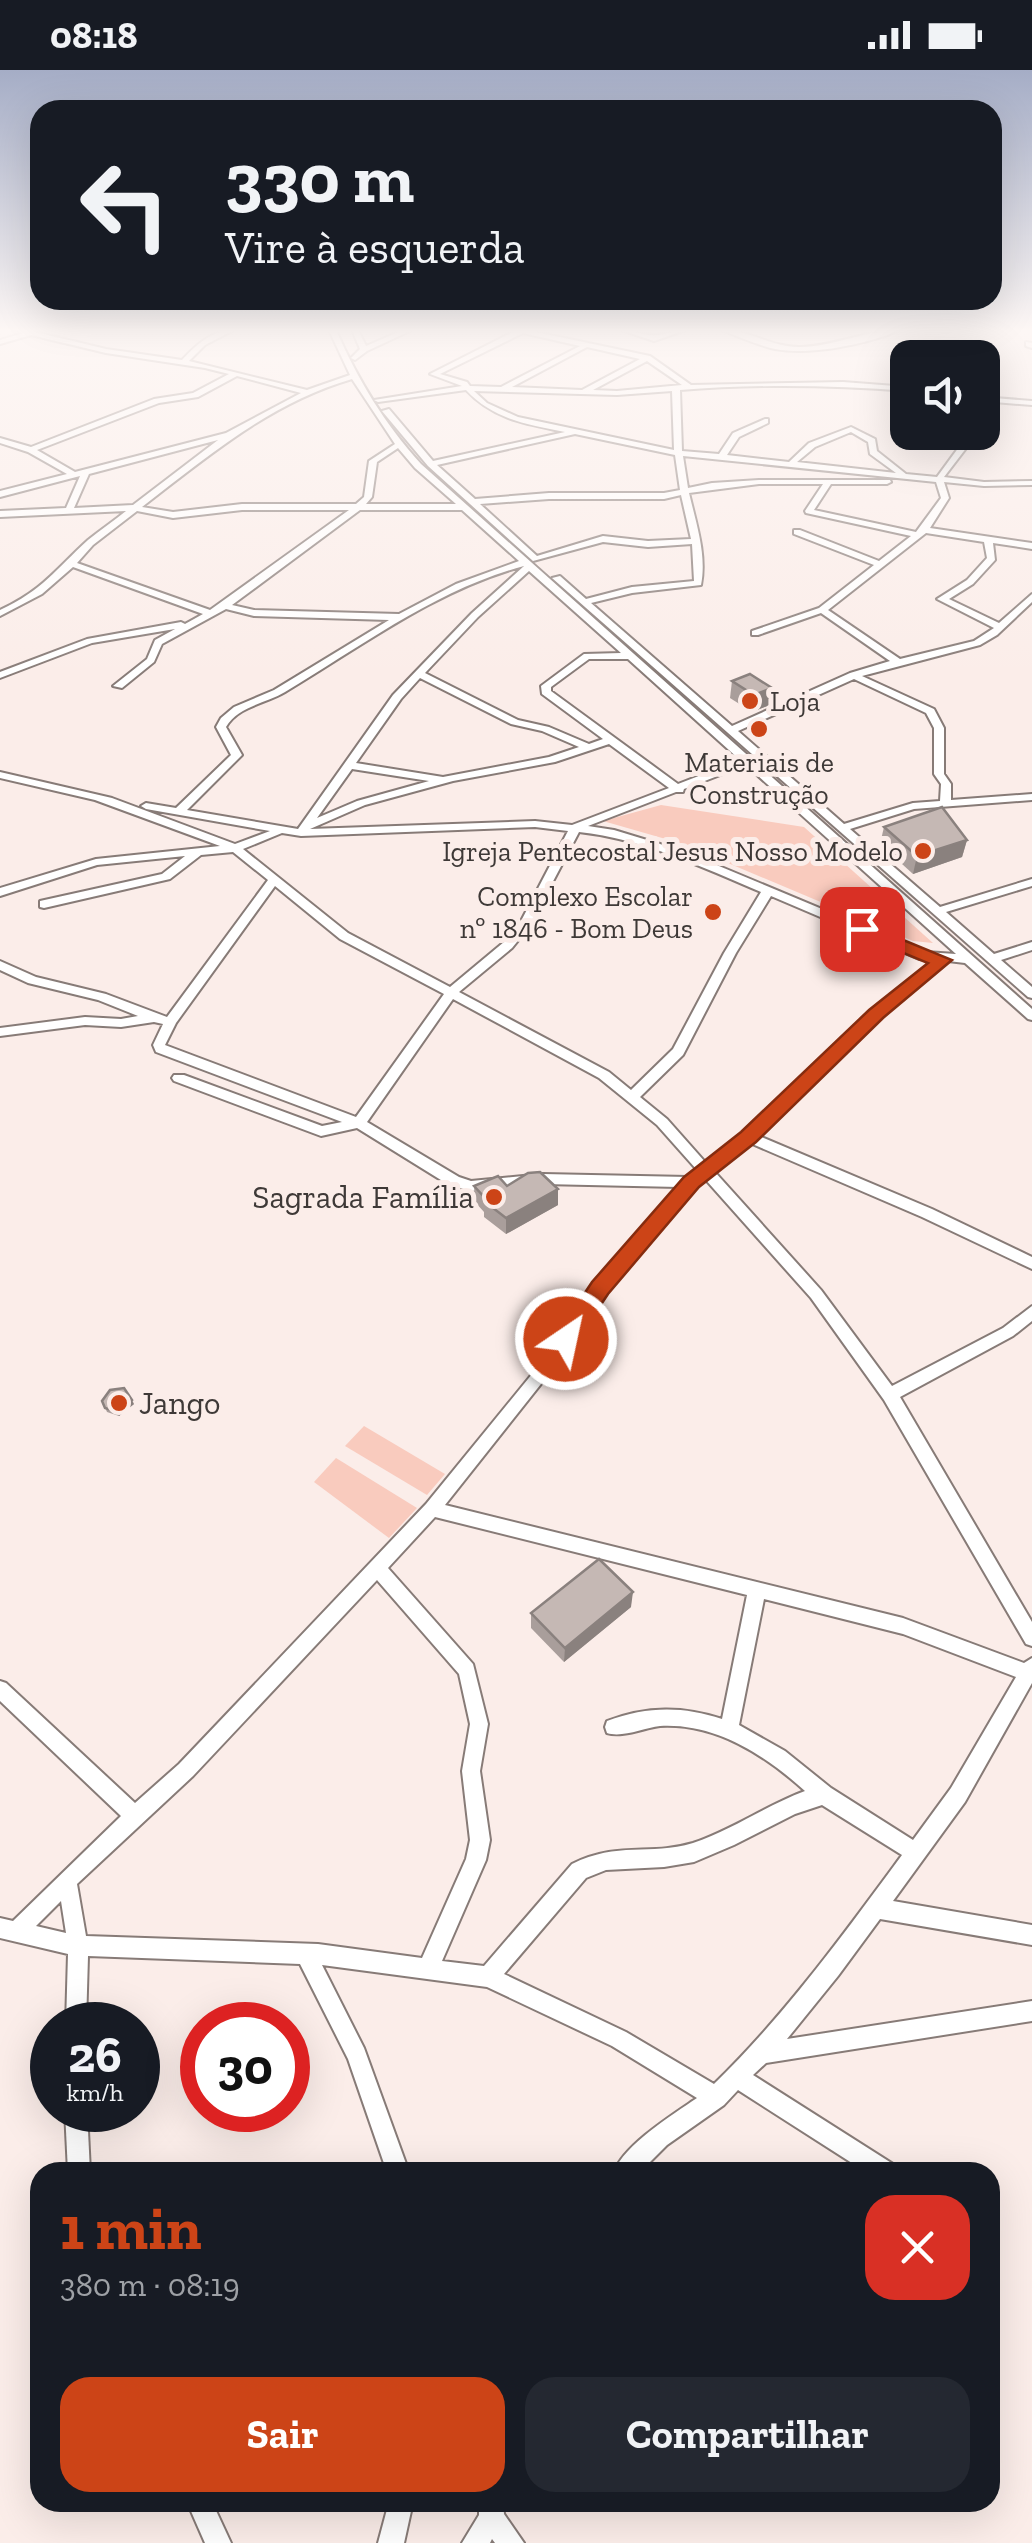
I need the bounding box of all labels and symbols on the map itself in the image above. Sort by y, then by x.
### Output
place label: Loja [770,685,821,718]
marker: Loja [739,690,761,712]
marker: Materiais de Construção [748,718,770,740]
place label: Materiais de Construção [684,746,834,811]
place label: Igreja Pentecostal Jesus Nosso Modelo [442,835,903,868]
marker: Igreja Pentecostal Jesus Nosso Modelo [912,840,934,862]
place label: Complexo Escolar nº 1846 - Bom Deus [460,880,693,945]
pin [820,887,905,972]
marker: Complexo Escolar nº 1846 - Bom Deus [702,901,724,923]
place label: Sagrada Família [252,1178,474,1216]
marker: Sagrada Família [483,1186,505,1208]
position arrow [514,1287,618,1391]
place label: Jango [139,1384,220,1422]
marker: Jango [108,1392,130,1414]
speed limit sign: 30 [180,2002,310,2132]

